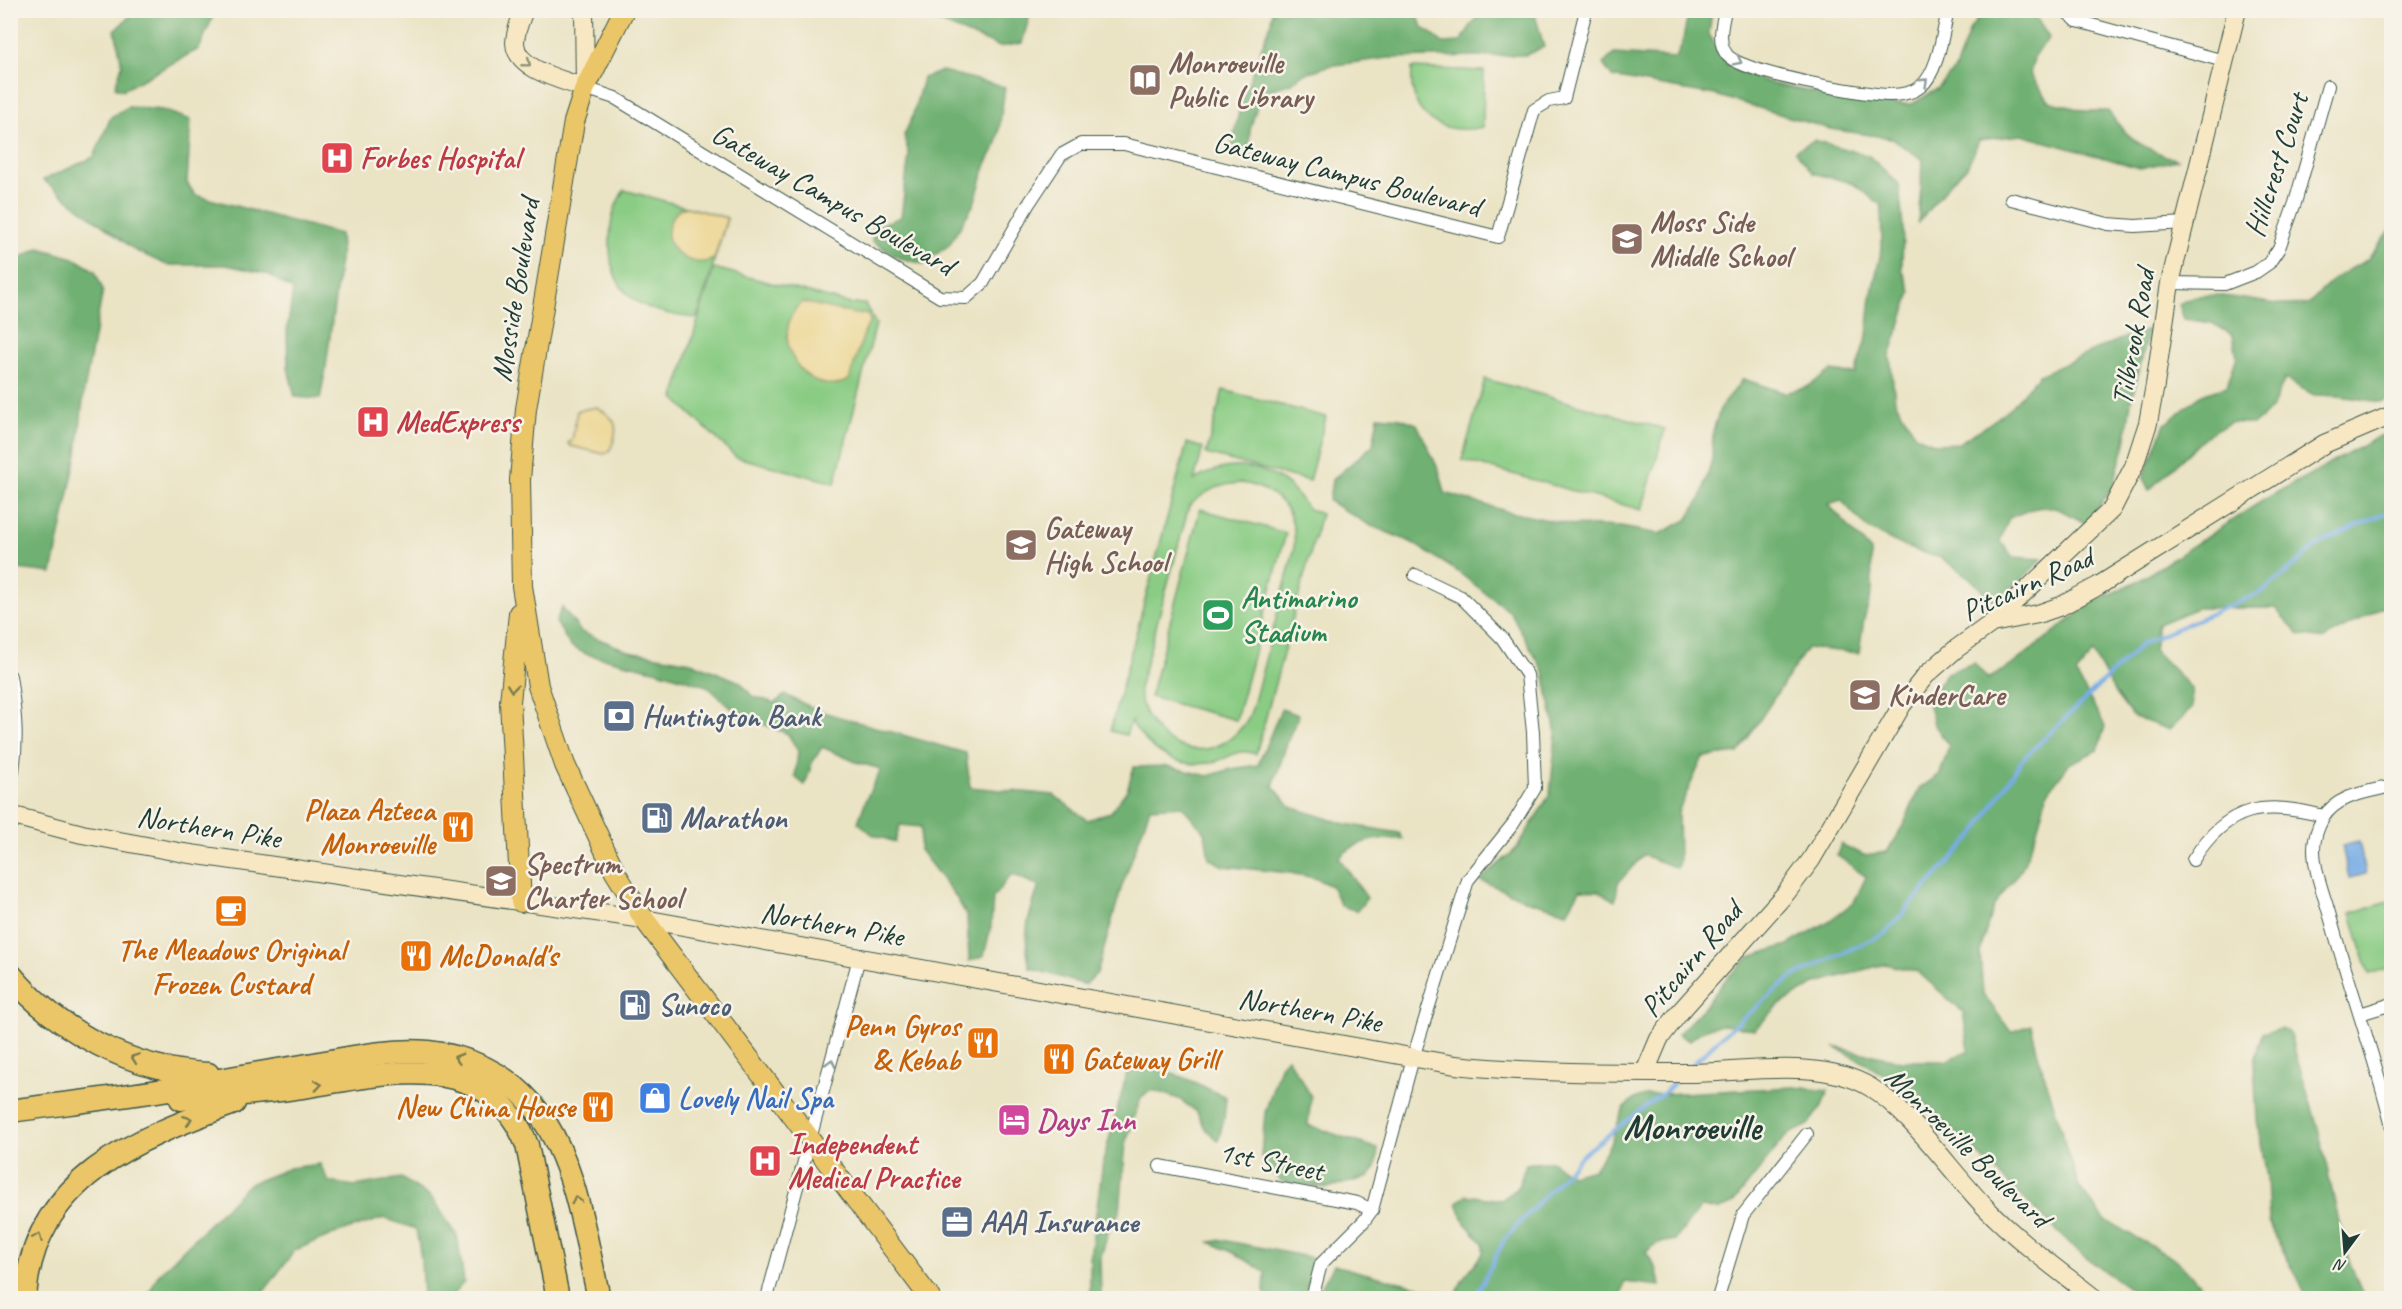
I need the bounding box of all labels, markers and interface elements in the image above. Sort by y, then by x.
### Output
place label: Monroeville Public Library [1168,44,1315,116]
one-way arrow [1732,53,1743,65]
one-way arrow [520,55,531,66]
library icon: Monroeville Public Library [1127,62,1163,98]
one-way arrow [1917,78,1927,89]
street label: Hillcrest Court [2235,86,2318,242]
street label: Gateway Campus Boulevard [705,114,965,286]
street label: Gateway Campus Boulevard [1210,122,1489,227]
place label: Forbes Hospital [360,139,525,177]
hospital icon: Forbes Hospital [319,140,355,176]
street label: Mosside Boulevard [482,192,549,384]
place label: Moss Side Middle School [1650,203,1797,275]
school or university icon: Moss Side Middle School [1609,221,1645,257]
street label: Tilbrook Road [2102,262,2164,408]
place label: MedExpress [396,403,523,441]
hospital icon: MedExpress [355,404,391,440]
place label: Gateway High School [1044,509,1173,581]
school or university icon: Gateway High School [1003,527,1039,563]
street label: Pitcairn Road [1955,537,2102,630]
place label: Antimarino Stadium [1241,579,1358,651]
sports icon: Antimarino Stadium [1200,597,1236,633]
place label: KinderCare [1888,676,2007,714]
school or university icon: KinderCare [1847,677,1883,713]
one-way arrow [506,683,519,692]
place label: Huntington Bank [642,697,823,735]
bank icon: Huntington Bank [601,698,637,734]
place label: Plaza Azteca Monroeville [304,791,438,863]
street label: Northern Pike [135,797,286,857]
place label: Marathon [680,799,788,837]
fuel station icon: Marathon [639,800,675,836]
restaurant icon: Plaza Azteca Monroeville [440,809,476,845]
place label: Spectrum Charter School [524,845,687,917]
school or university icon: Spectrum Charter School [483,863,519,899]
street label: Pitcairn Road [1632,890,1753,1025]
cafe icon: The Meadows Original Frozen Custard [213,893,249,929]
street label: Northern Pike [758,893,909,956]
place label: The Meadows Original Frozen Custard [117,931,350,1003]
place label: McDonald's [439,937,561,975]
restaurant icon: McDonald's [398,938,434,974]
street label: Northern Pike [1236,979,1387,1042]
place label: Sunoco [658,986,732,1024]
fuel station icon: Sunoco [617,987,653,1023]
place label: Penn Gyros & Kebab [844,1007,963,1079]
restaurant icon: Penn Gyros & Kebab [965,1025,1001,1061]
place label: Gateway Grill [1082,1040,1224,1078]
restaurant icon: Gateway Grill [1041,1041,1077,1077]
one-way arrow [130,1053,141,1066]
one-way arrow [453,1053,464,1065]
one-way arrow [824,1058,836,1068]
street label: Monroeville Boulevard [1877,1058,2062,1239]
one-way arrow [313,1079,322,1091]
place label: Lovely Nail Spa [678,1079,835,1117]
shop icon: Lovely Nail Spa [637,1080,673,1116]
place label: New China House [396,1088,577,1126]
restaurant icon: New China House [580,1089,616,1125]
place label: Days Inn [1037,1101,1136,1139]
hotel icon: Days Inn [996,1102,1032,1138]
district label: Monroeville [1623,1104,1764,1150]
one-way arrow [182,1115,193,1127]
place label: Independent Medical Practice [788,1125,961,1197]
street label: 1st Street [1216,1132,1329,1190]
hospital icon: Independent Medical Practice [747,1143,783,1179]
one-way arrow [571,1195,583,1206]
place label: AAA Insurance [980,1203,1140,1241]
office icon: AAA Insurance [939,1204,975,1240]
north arrow [2315,1222,2375,1282]
one-way arrow [31,1232,43,1243]
text: N [2331,1254,2349,1276]

